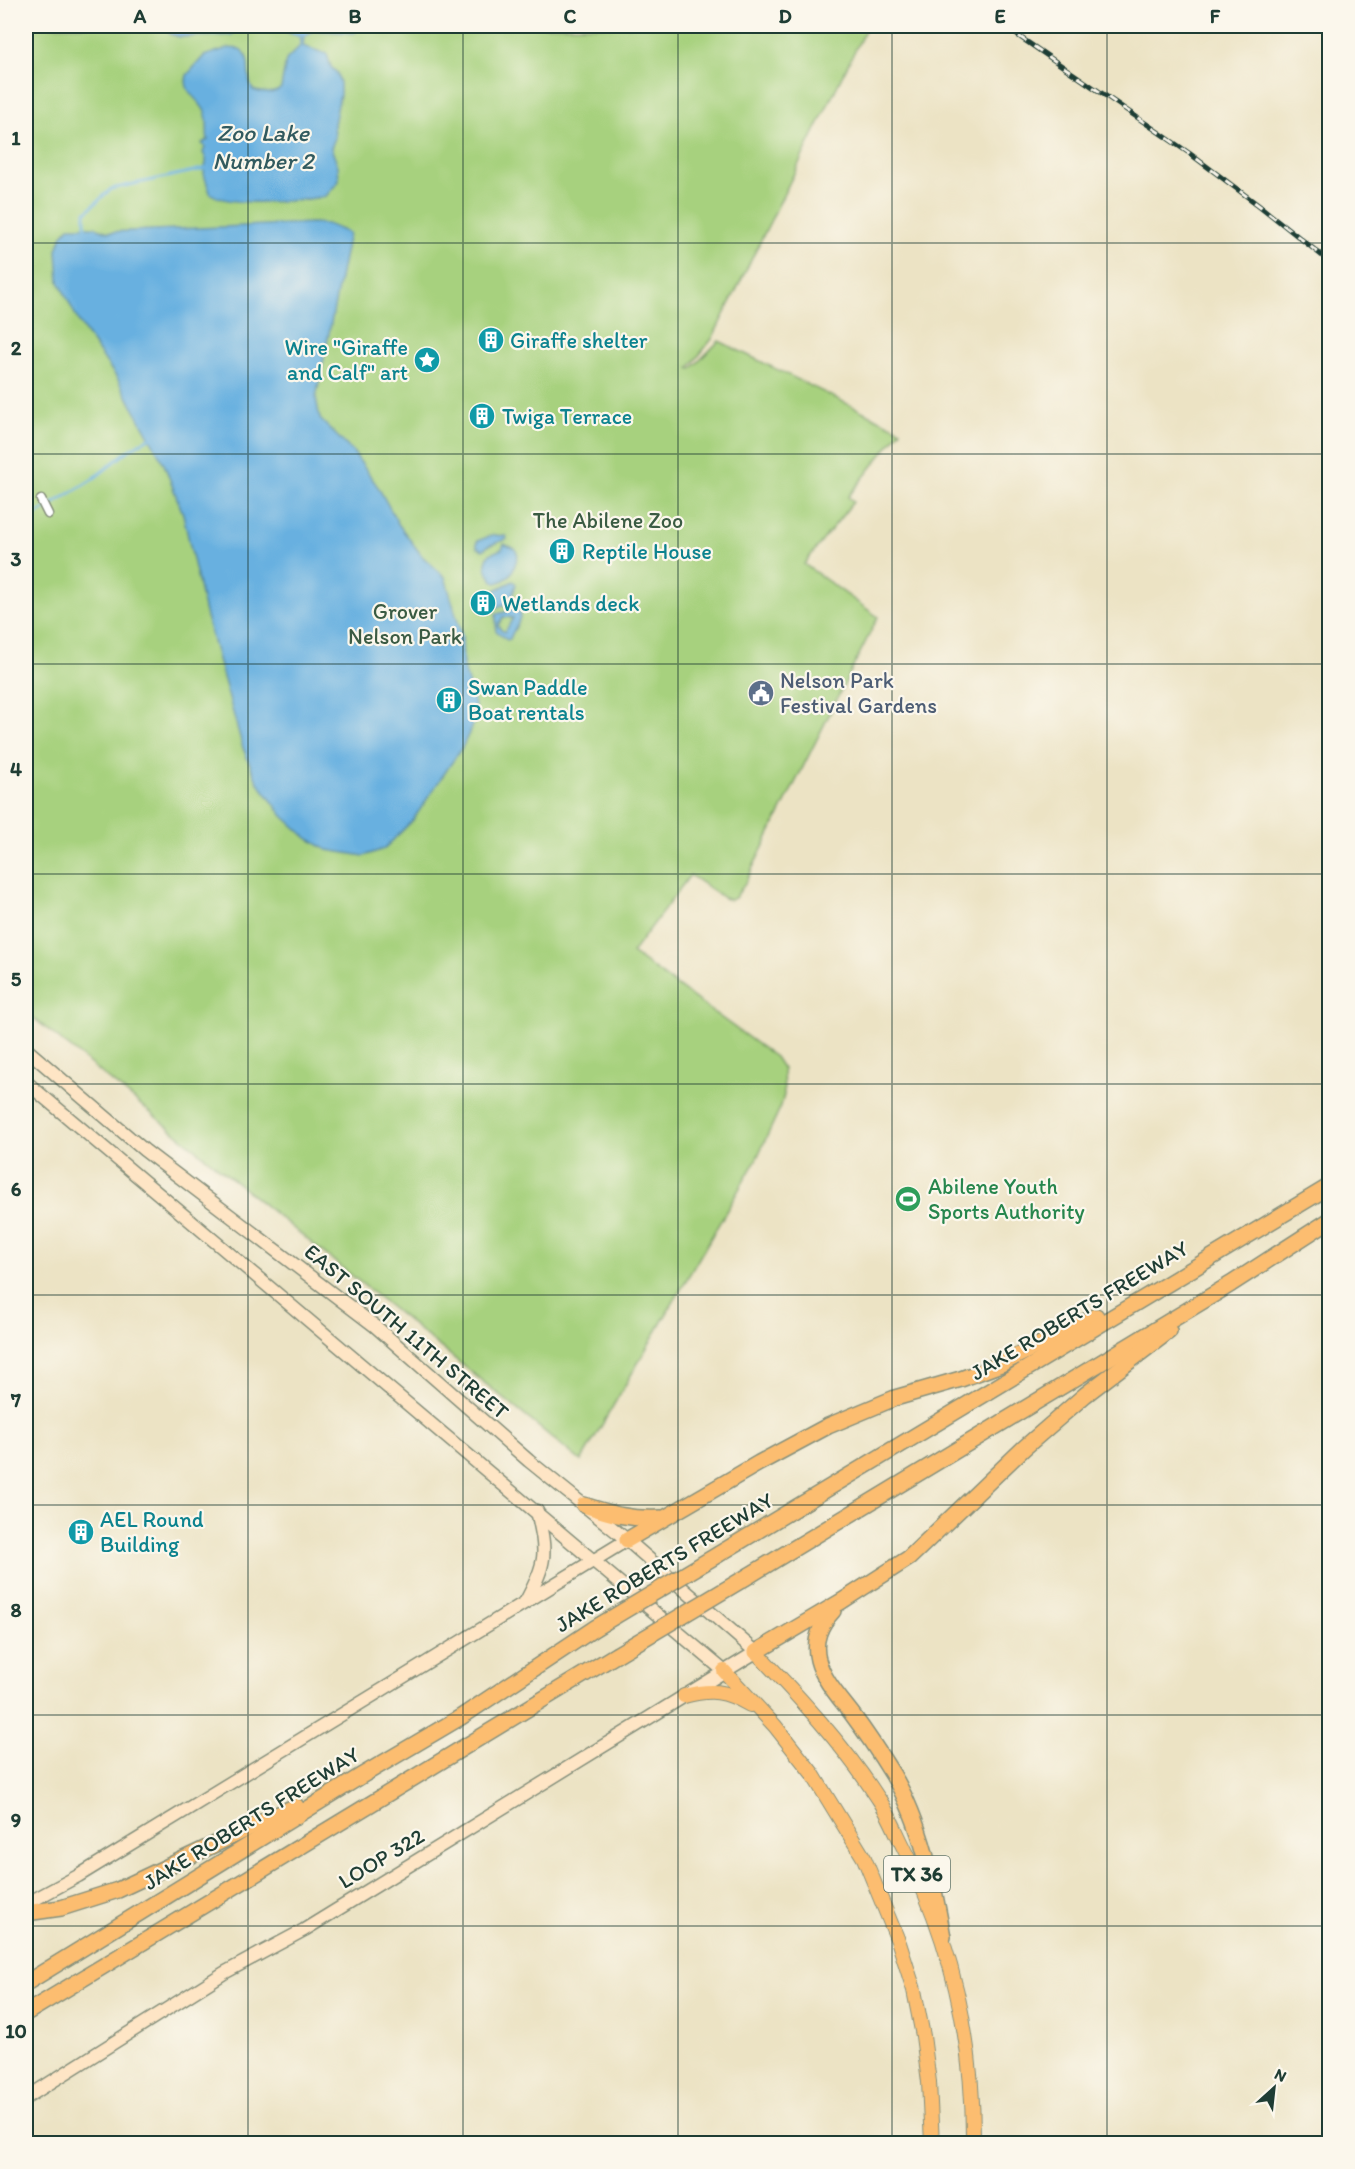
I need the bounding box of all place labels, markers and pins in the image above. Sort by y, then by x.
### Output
building icon: Giraffe shelter [476,325,506,355]
place label: Giraffe shelter [510,327,648,354]
place label: Wire "Giraffe and Calf" art [284,334,408,386]
place icon: Wire "Giraffe and Calf" art [412,345,442,375]
building icon: Twiga Terrace [467,401,497,431]
place label: Twiga Terrace [502,403,632,430]
building icon: Reptile House [547,536,577,566]
place label: Reptile House [582,538,712,565]
building icon: Wetlands deck [468,588,498,618]
place label: Wetlands deck [502,590,639,617]
place label: Nelson Park Festival Gardens [780,667,937,719]
place label: Swan Paddle Boat rentals [468,674,588,726]
public building icon: Nelson Park Festival Gardens [746,678,776,708]
building icon: Swan Paddle Boat rentals [434,685,464,715]
place label: Abilene Youth Sports Authority [928,1173,1085,1225]
sports icon: Abilene Youth Sports Authority [893,1184,923,1214]
place label: AEL Round Building [100,1506,204,1558]
building icon: AEL Round Building [66,1517,96,1547]

